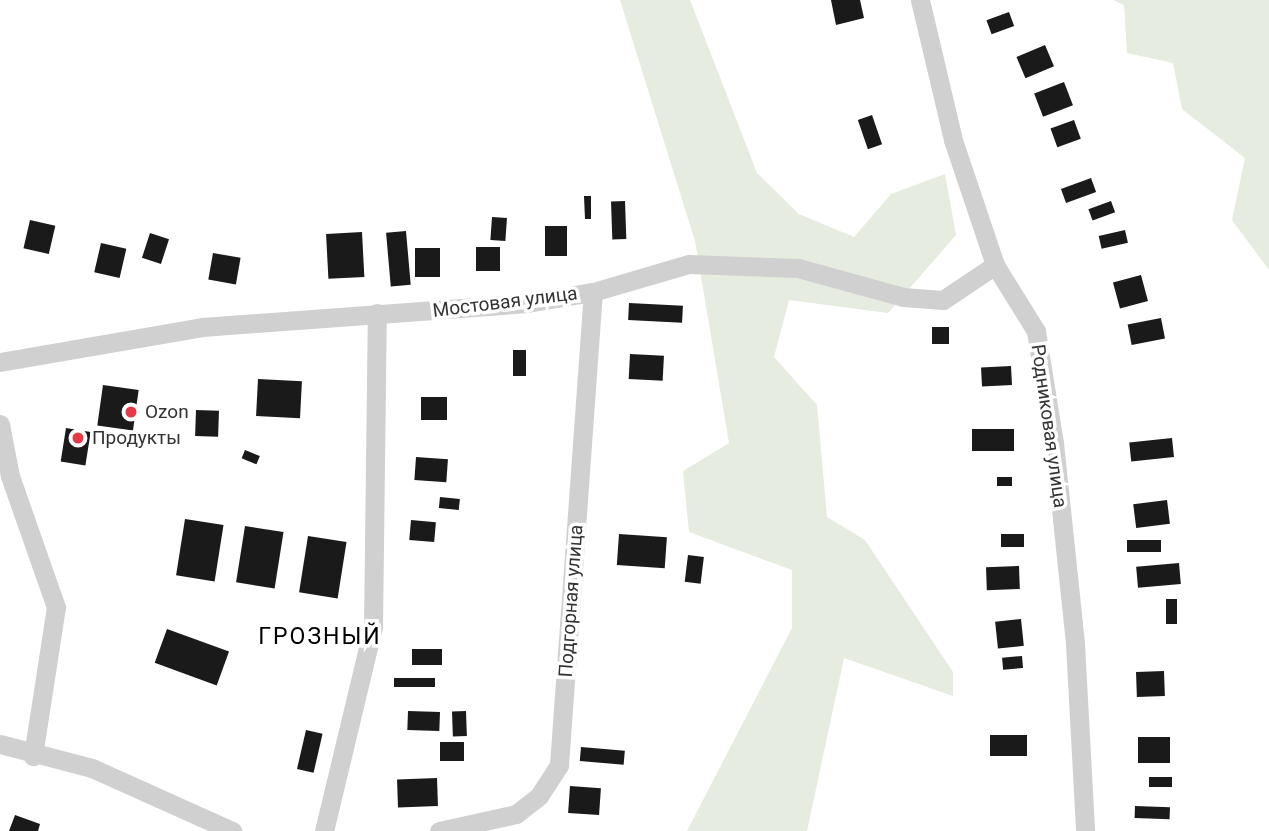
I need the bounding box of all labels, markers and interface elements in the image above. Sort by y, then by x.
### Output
street label: Мостовая улица [431,282,579,322]
street label: Родниковая улица [1026,343,1072,509]
place label: Ozon [145,401,189,423]
marker: Ozon [123,404,139,420]
place label: Продукты [92,427,181,449]
marker: Продукты [70,430,86,446]
street label: Подгорная улица [554,524,588,678]
district label: ГРОЗНЫЙ [259,623,381,651]

